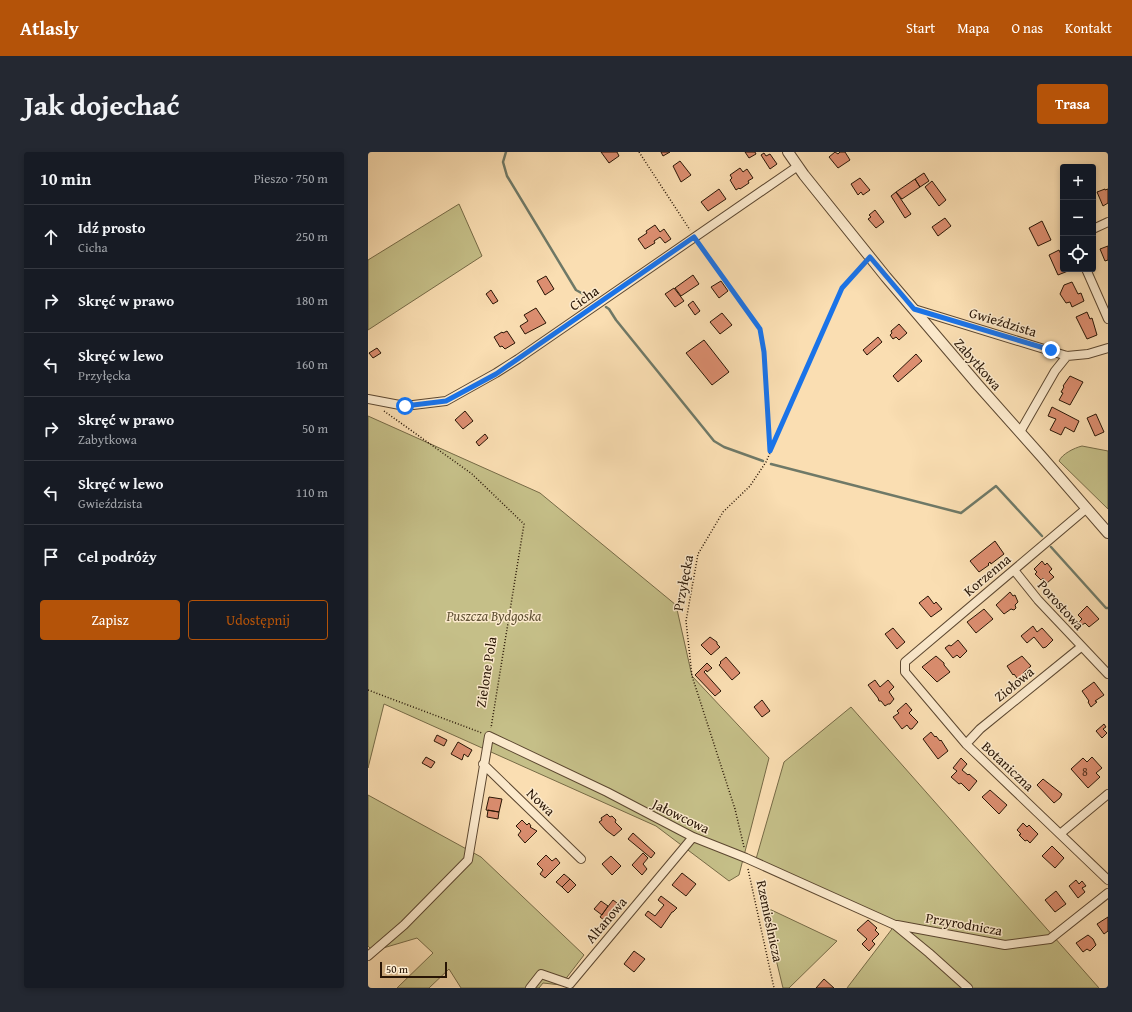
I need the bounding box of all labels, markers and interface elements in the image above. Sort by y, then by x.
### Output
text: Atlasly [20,14,79,42]
text: Start [906,18,935,38]
text: Mapa [957,18,989,38]
text: O nas [1011,18,1043,38]
text: Kontakt [1065,18,1112,38]
text: Jak dojechać [24,84,179,125]
button: Trasa [1037,84,1108,124]
map controls [1060,164,1096,272]
button: + [1060,164,1096,200]
text: 10 min [40,166,91,191]
text: Pieszo · 750 m [254,169,328,188]
button: − [1060,200,1096,236]
text: Idź prosto [78,217,145,238]
icon: ahead [40,226,62,248]
text: 250 m [296,227,328,246]
button: locate [1060,236,1096,272]
text: Cicha [78,238,108,257]
street label: Cicha [565,280,603,315]
icon: right [40,290,62,312]
text: Skręć w prawo [78,290,174,311]
text: 180 m [296,291,328,310]
street label: Gwieździsta [967,302,1039,342]
street label: Zabytkowa [950,334,1007,395]
route end [1042,341,1060,359]
text: Skręć w lewo [78,345,164,366]
icon: left [40,354,62,376]
text: 160 m [296,355,328,374]
text: Przyłęcka [78,366,131,385]
route start [396,397,414,415]
text: Skręć w prawo [78,409,174,430]
icon: right [40,418,62,440]
text: 50 m [302,419,328,438]
text: Zabytkowa [78,430,137,449]
text: Skręć w lewo [78,473,164,494]
icon: left [40,482,62,504]
text: 110 m [296,483,328,502]
text: Gwieździsta [78,494,143,513]
icon: arrive [40,546,62,568]
text: Cel podróży [78,546,157,567]
street label: Korzenna [959,549,1015,601]
street label: Przyłęcka [668,553,698,613]
street label: Porostowa [1033,576,1089,635]
button: Zapisz [40,600,180,640]
button: Udostępnij [188,600,328,640]
park label: Puszcza Bydgoska [446,606,542,626]
street label: Zielone Pola [471,635,502,709]
street label: Ziołowa [990,662,1038,706]
street label: Botaniczna [977,736,1039,796]
house number: 8 [1082,763,1088,780]
street label: Nowa [522,784,560,821]
street label: Jałowcowa [647,793,713,839]
street label: Rzemieślnicza [752,878,788,964]
street label: Altanowa [581,892,632,948]
street label: Przyrodnicza [924,907,1004,941]
scale bar [380,960,447,979]
text: 50 m [386,961,408,977]

